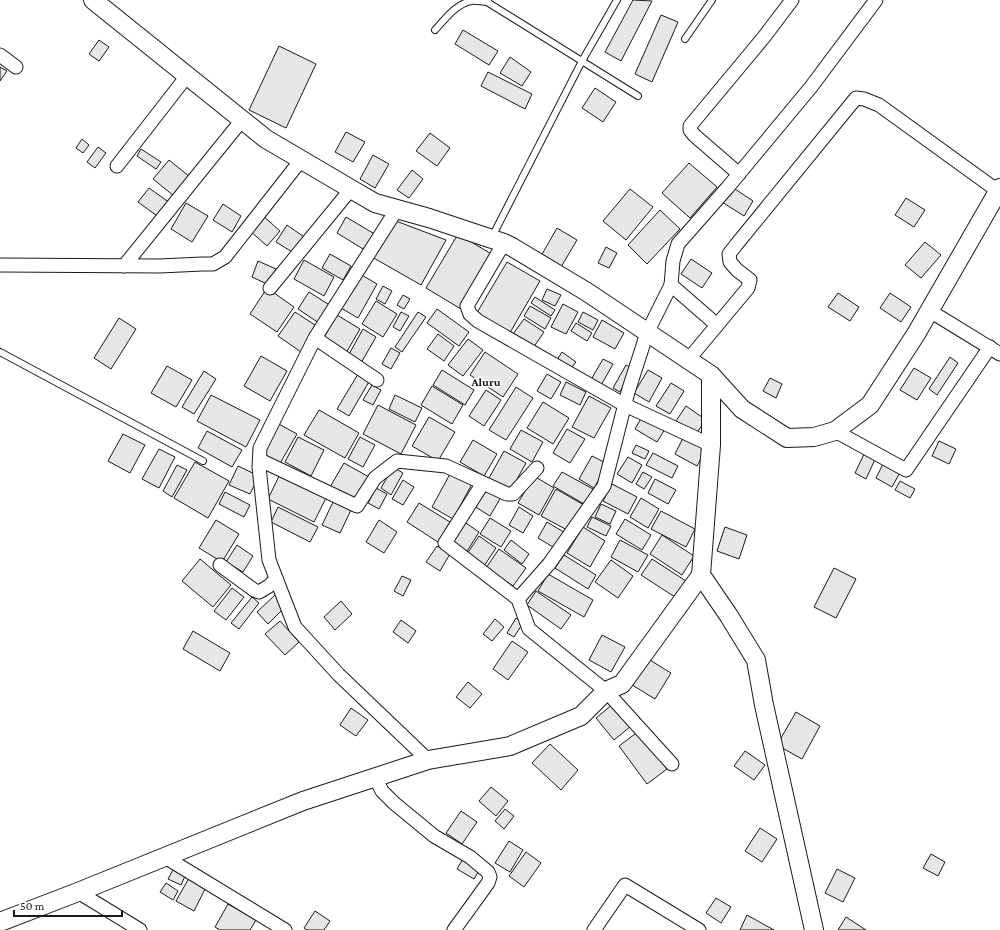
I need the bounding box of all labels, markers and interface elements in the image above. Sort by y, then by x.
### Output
district label: Aluru [470,375,501,389]
scale bar [14,892,122,918]
text: 50 m [20,899,45,913]

